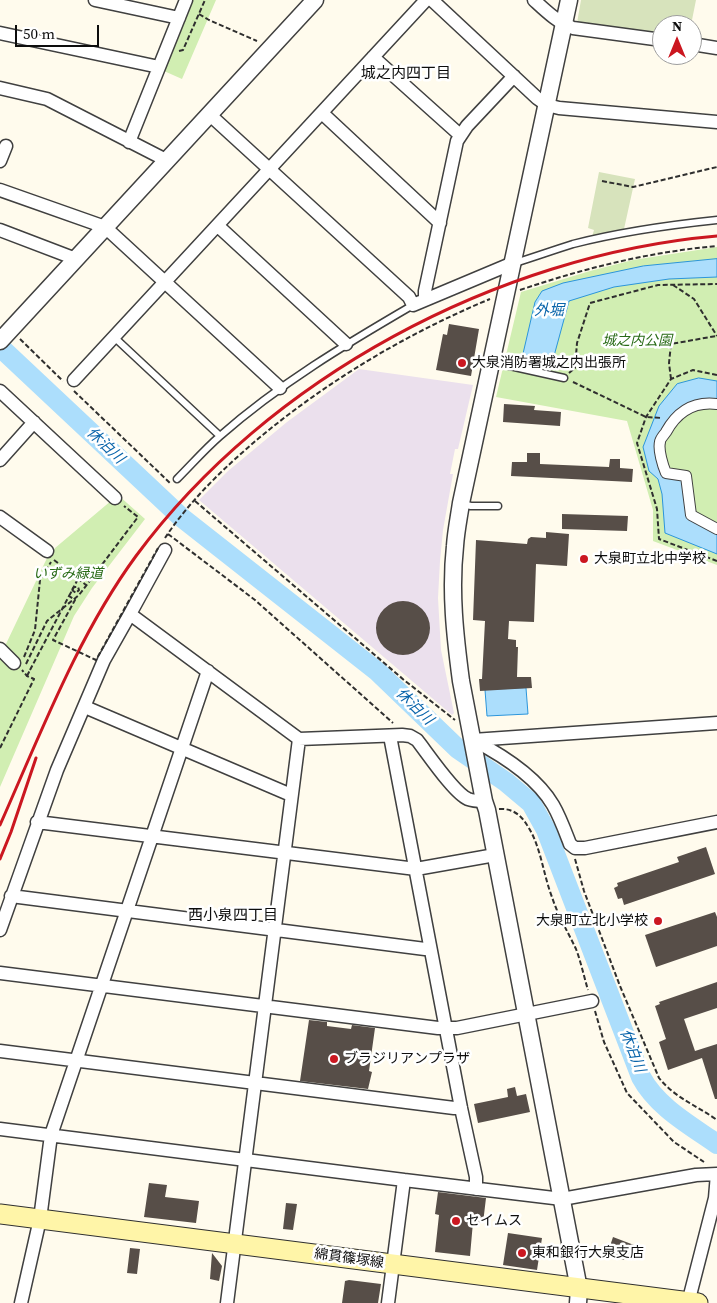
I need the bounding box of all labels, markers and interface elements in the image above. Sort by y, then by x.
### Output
scale bar [18,15,101,47]
north arrow [652,15,702,65]
text: N [672,16,682,36]
text: 50 m [23,23,55,44]
district label: 城之内四丁目 [361,65,451,83]
water label: 外堀 [534,302,564,320]
park label: 城之内公園 [602,333,672,349]
place label: 大泉消防署城之内出張所 [472,355,626,371]
marker: 大泉消防署城之内出張所 [456,357,468,369]
water label: 休泊川 [82,424,128,468]
place label: 大泉町立北中学校 [594,551,706,567]
marker: 大泉町立北中学校 [578,553,590,565]
park label: いずみ緑道 [33,566,103,582]
water label: 休泊川 [392,685,436,729]
district label: 西小泉四丁目 [188,907,278,925]
place label: 大泉町立北小学校 [536,913,648,929]
marker: 大泉町立北小学校 [652,915,664,927]
water label: 休泊川 [616,1027,648,1075]
place label: ブラジリアンプラザ [344,1051,470,1067]
marker: ブラジリアンプラザ [328,1053,340,1065]
place label: セイムス [466,1213,522,1229]
marker: セイムス [450,1215,462,1227]
place label: 東和銀行大泉支店 [532,1245,644,1261]
street label: 綿貫篠塚線 [313,1246,385,1272]
marker: 東和銀行大泉支店 [516,1247,528,1259]

